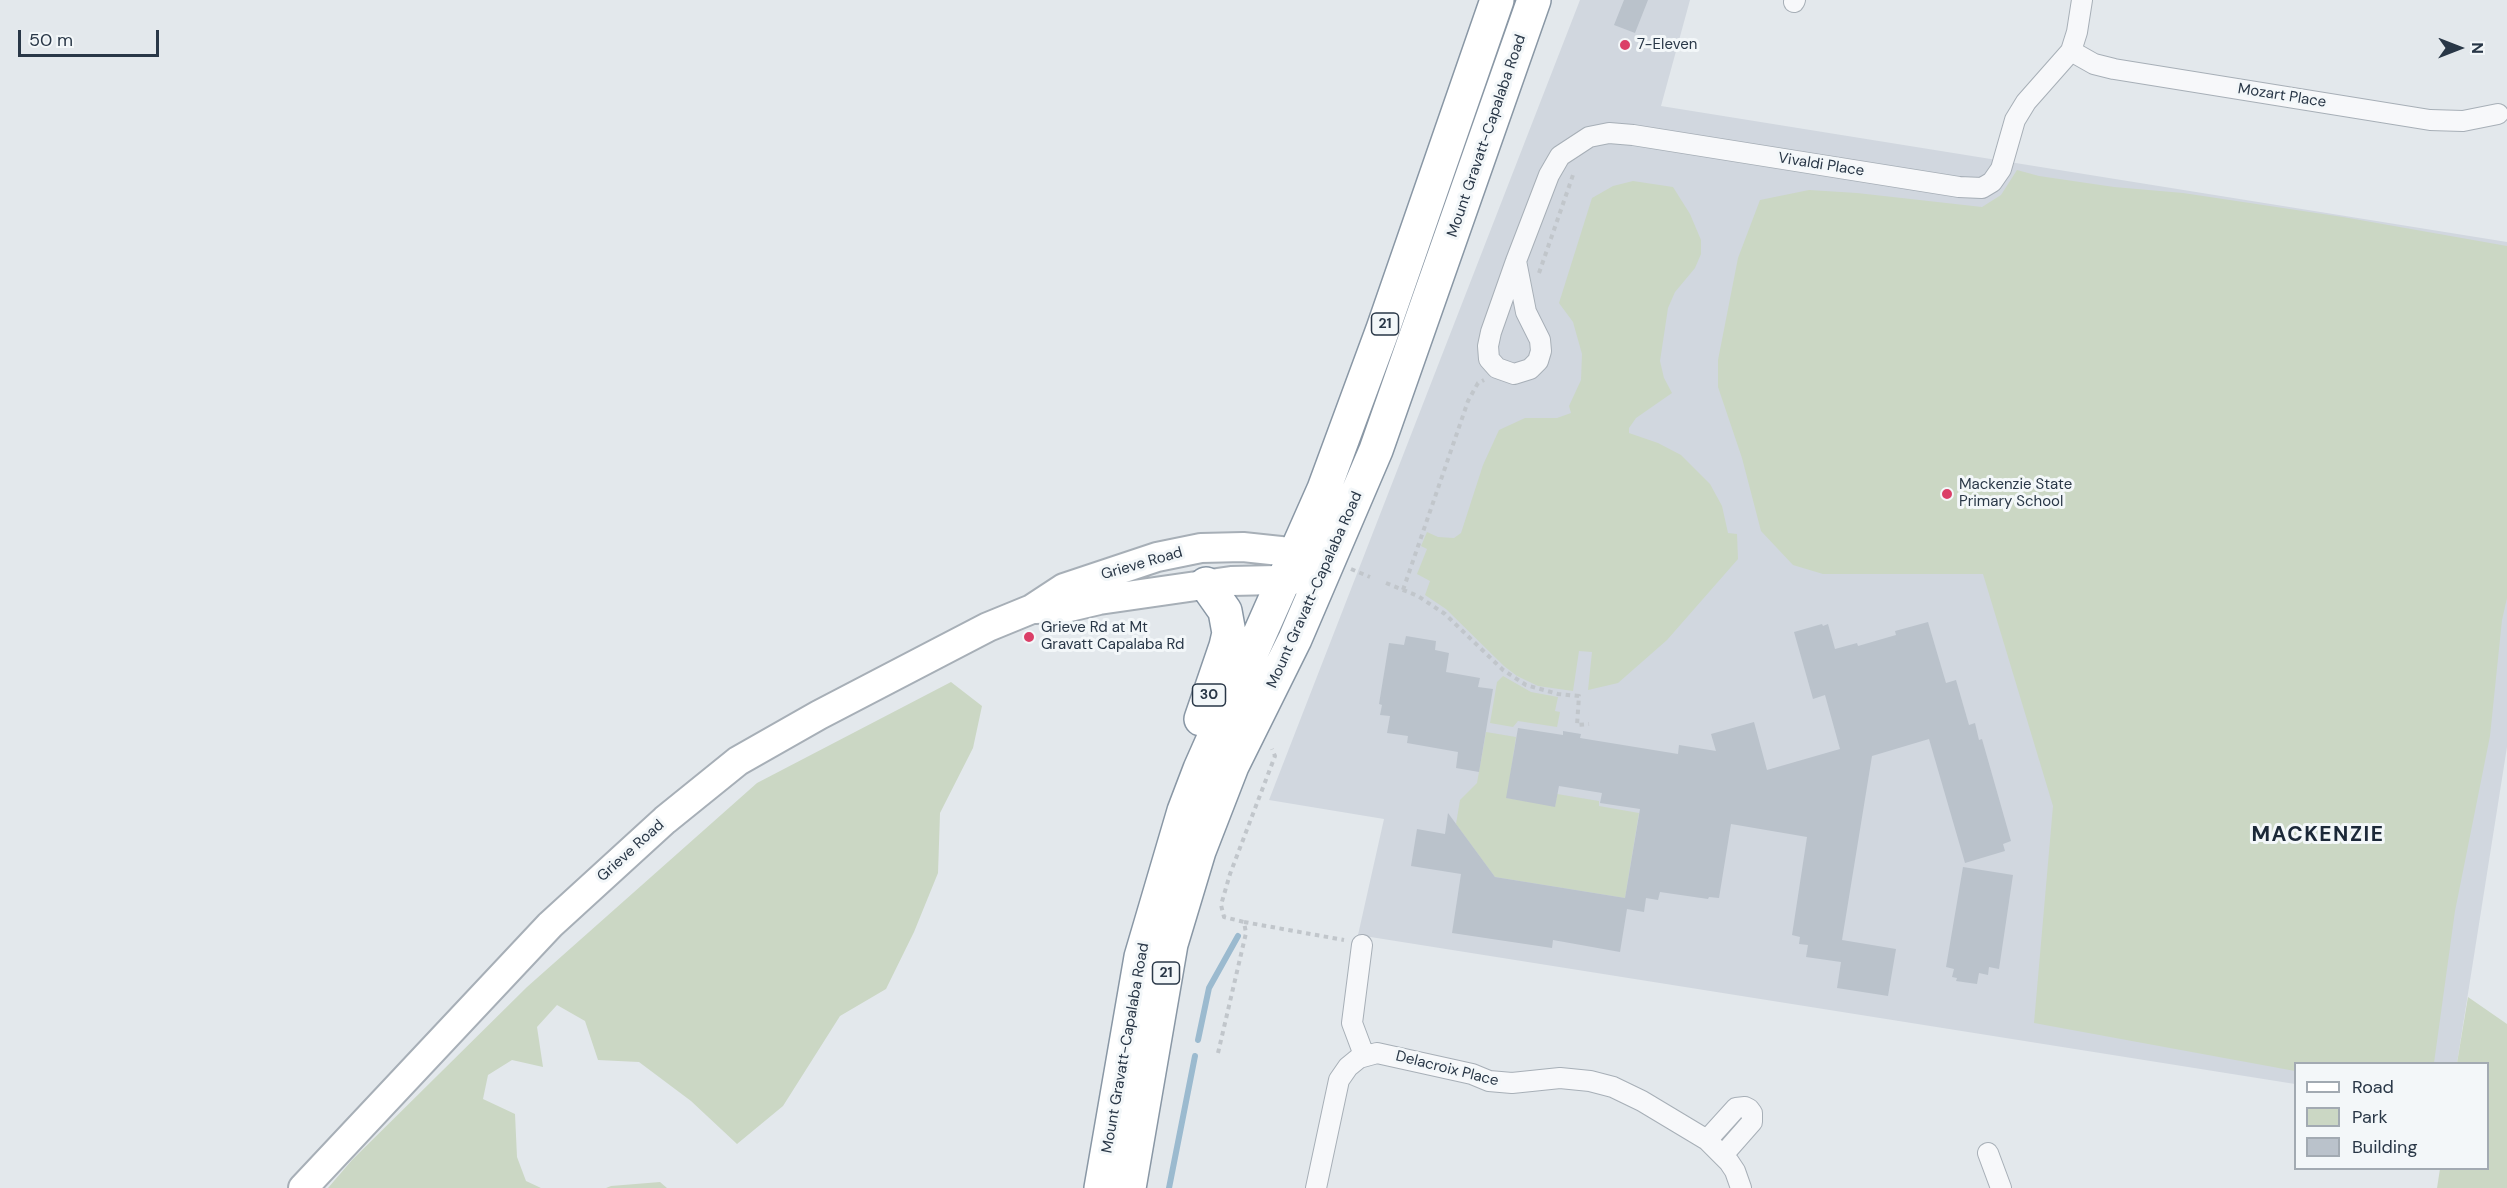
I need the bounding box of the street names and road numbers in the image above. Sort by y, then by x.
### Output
street label: Mount Gravatt-Capalaba Road [1444,32,1530,240]
street label: Mozart Place [2237,80,2327,112]
street label: Vivaldi Place [1777,149,1865,181]
road number: 21 [1372,313,1398,335]
street label: Mount Gravatt-Capalaba Road [1263,489,1367,691]
street label: Grieve Road [1099,544,1185,584]
road number: 30 [1192,684,1226,706]
street label: Grieve Road [594,816,668,886]
street label: Mount Gravatt-Capalaba Road [1099,941,1153,1155]
road number: 21 [1152,962,1180,984]
street label: Delacroix Place [1394,1048,1500,1090]

